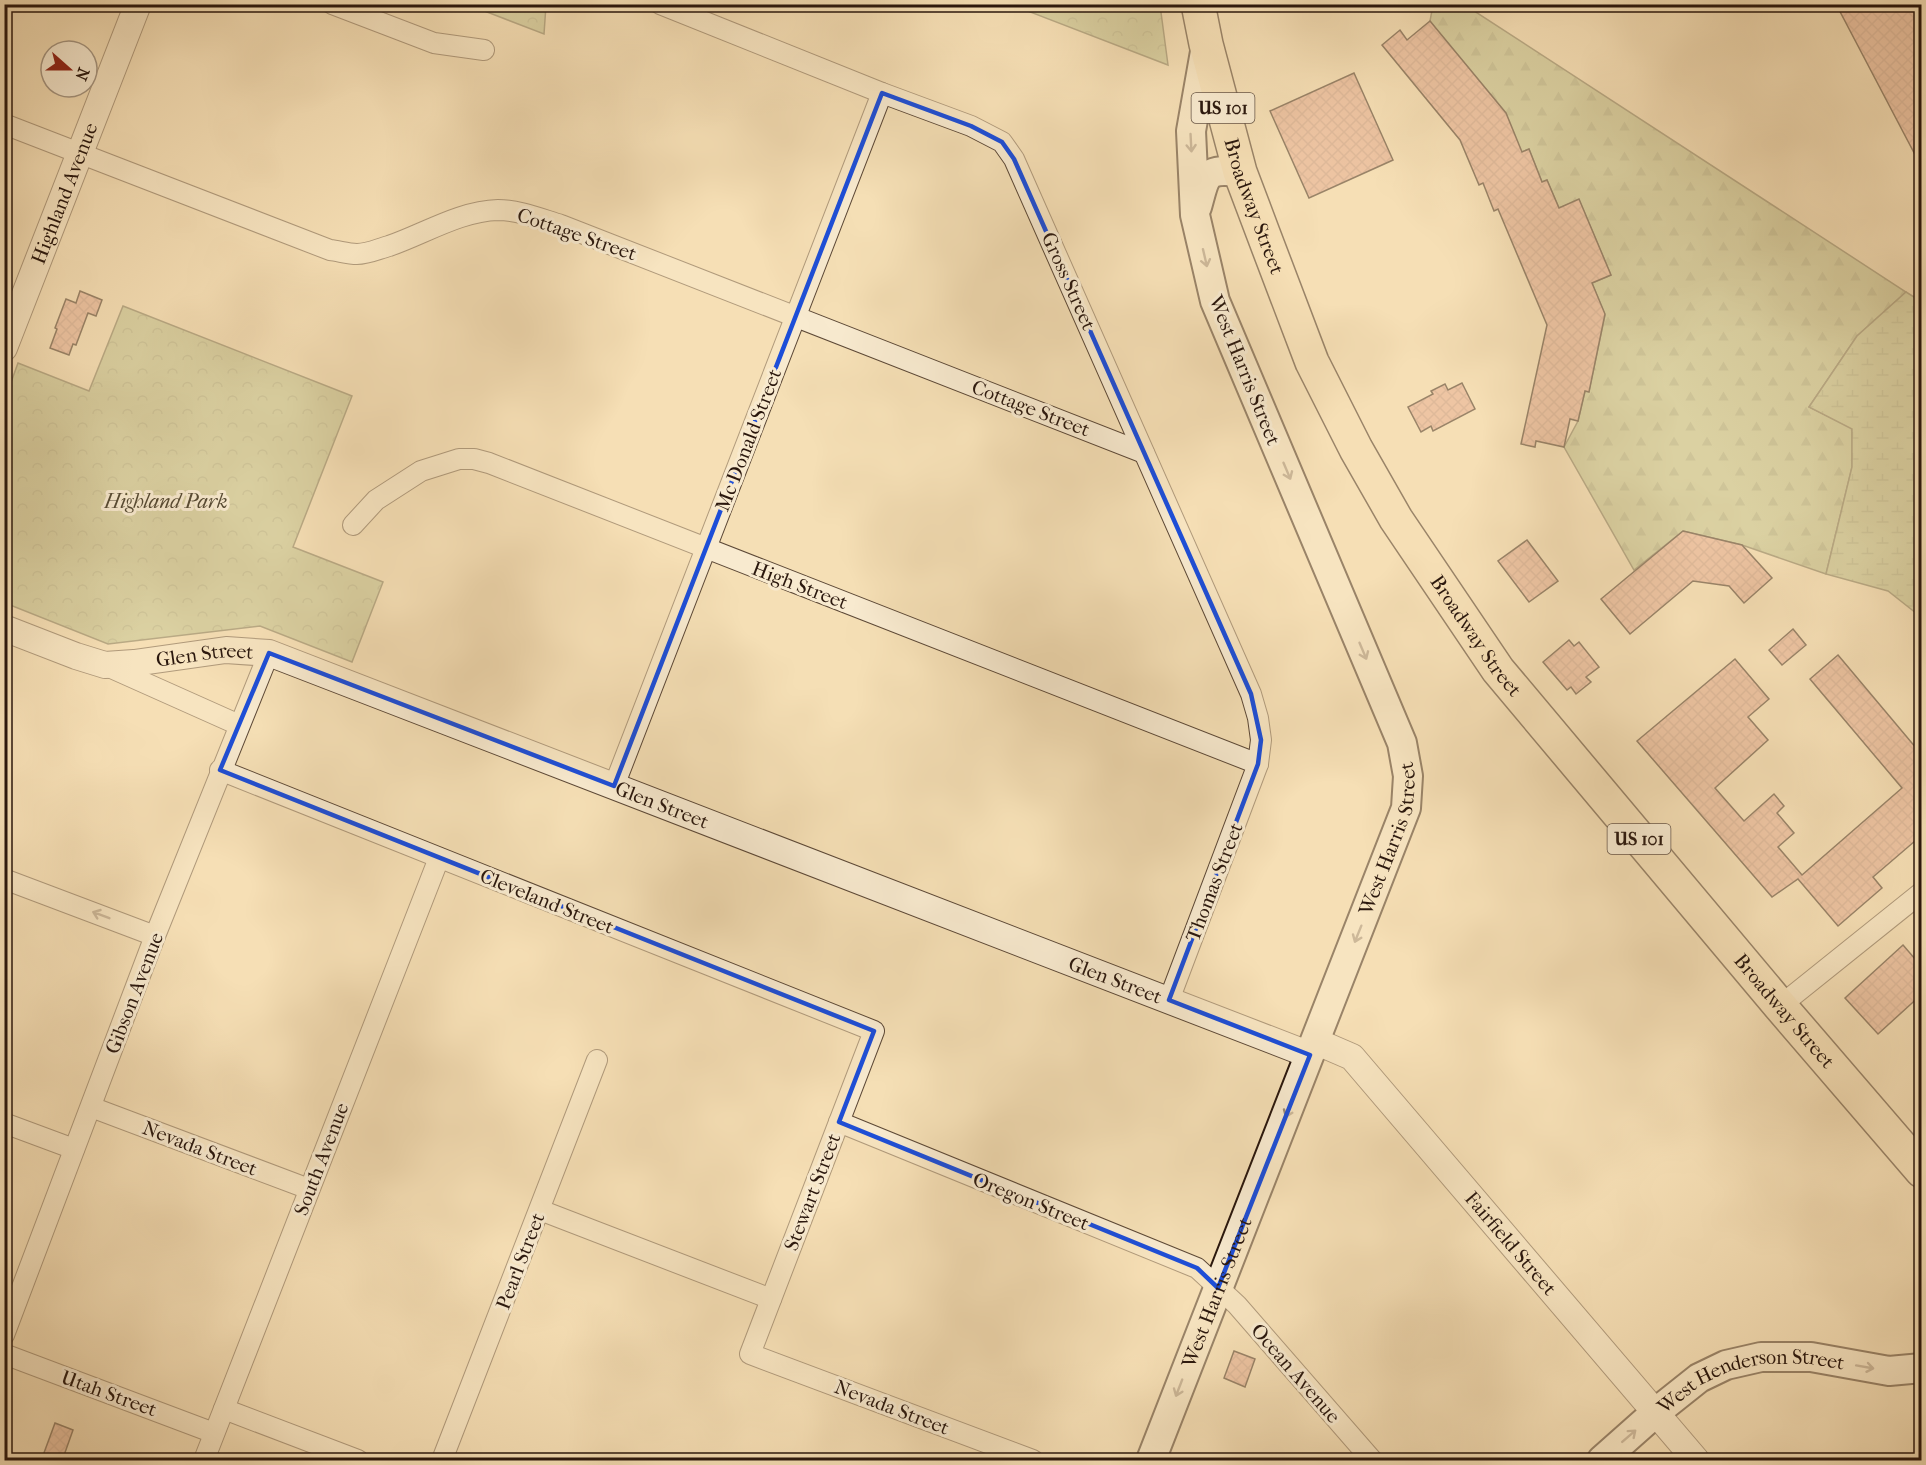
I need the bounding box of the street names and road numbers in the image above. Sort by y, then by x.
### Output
road number: US 101 [1192,93,1254,123]
street label: Highland Avenue [27,119,103,267]
street label: Broadway Street [1219,136,1289,278]
street label: Cottage Street [514,203,640,266]
street label: Gross Street [1037,229,1100,334]
street label: West Harris Street [1204,291,1285,448]
street label: Mc Donald Street [711,366,786,515]
street label: Cottage Street [968,375,1093,442]
street label: High Street [749,557,851,614]
street label: Broadway Street [1425,571,1526,701]
street label: Glen Street [154,639,254,672]
street label: West Harris Street [1354,760,1420,919]
street label: Glen Street [612,777,712,834]
street label: Thomas Street [1181,820,1248,945]
road number: US 101 [1608,824,1670,854]
street label: Cleveland Street [477,864,617,939]
street label: Gibson Avenue [101,929,168,1057]
street label: Broadway Street [1729,949,1839,1073]
street label: Glen Street [1065,952,1165,1009]
street label: South Avenue [289,1100,354,1219]
street label: Nevada Street [139,1116,260,1181]
street label: Stewart Street [780,1130,845,1254]
street label: Oregon Street [969,1168,1092,1235]
street label: Fairfield Street [1460,1187,1561,1300]
street label: Pearl Street [491,1210,549,1313]
street label: West Harris Street [1177,1214,1257,1372]
street label: Ocean Avenue [1246,1319,1345,1428]
street label: West Henderson Street [1652,1346,1846,1419]
street label: Utah Street [58,1366,160,1421]
street label: Nevada Street [831,1375,952,1440]

